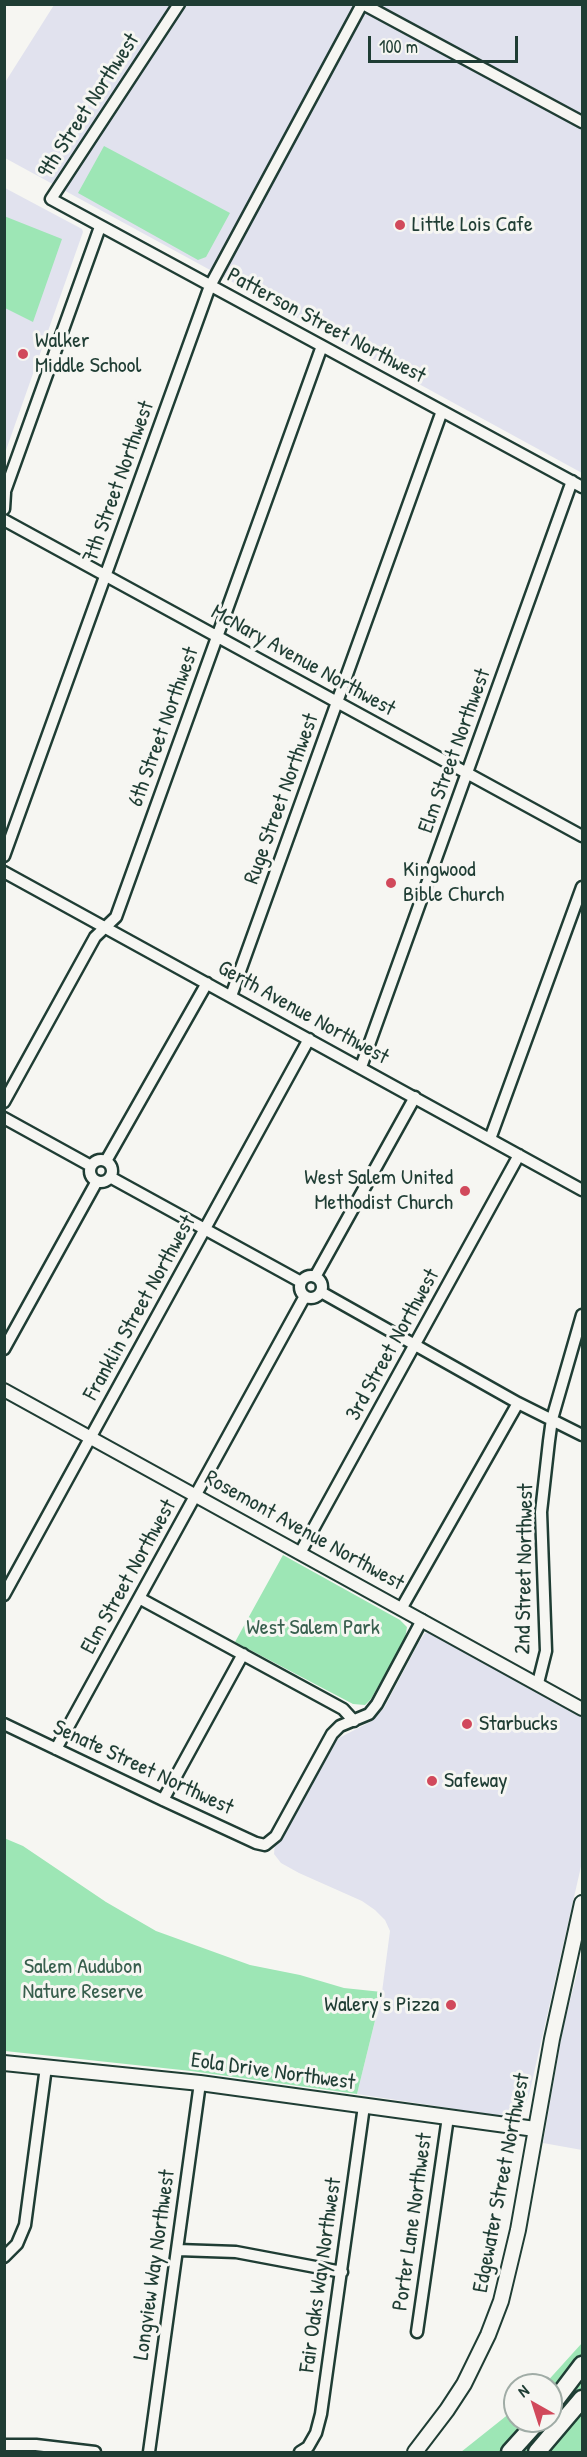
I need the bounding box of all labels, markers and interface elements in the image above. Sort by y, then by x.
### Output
scale bar [371,24,521,62]
street label: 9th Street Northwest [32,29,146,183]
text: 100 m [379,34,418,59]
place label: Little Lois Cafe [412,212,533,238]
marker: Little Lois Cafe [393,218,407,232]
street label: Patterson Street Northwest [222,262,430,390]
place label: Walker Middle School [35,328,141,380]
marker: Walker Middle School [16,347,30,361]
street label: 7th Street Northwest [78,398,160,566]
street label: McNary Avenue Northwest [206,599,400,723]
street label: 6th Street Northwest [123,644,205,810]
street label: Elm Street Northwest [413,665,497,837]
street label: Ruge Street Northwest [239,710,325,888]
place label: Kingwood Bible Church [403,857,504,908]
marker: Kingwood Bible Church [384,876,398,890]
street label: Gerth Avenue Northwest [213,955,393,1071]
place label: West Salem United Methodist Church [304,1165,453,1216]
marker: West Salem United Methodist Church [458,1184,472,1198]
street label: Franklin Street Northwest [78,1211,202,1405]
street label: 3rd Street Northwest [340,1265,446,1425]
street label: Rosemont Avenue Northwest [200,1465,408,1597]
street label: 2nd Street Northwest [510,1483,540,1655]
street label: Elm Street Northwest [76,1495,182,1659]
park label: West Salem Park [246,1615,380,1641]
place label: Starbucks [479,1711,558,1737]
street label: Senate Street Northwest [49,1715,237,1821]
marker: Starbucks [460,1717,474,1731]
place label: Safeway [444,1768,507,1794]
marker: Safeway [425,1774,439,1788]
park label: Salem Audubon Nature Reserve [23,1954,143,2006]
place label: Walery's Pizza [324,1992,439,2018]
marker: Walery's Pizza [444,1998,458,2012]
street label: Eola Drive Northwest [189,2047,357,2097]
street label: Edgewater Street Northwest [468,2071,536,2295]
street label: Porter Lane Northwest [387,2131,439,2313]
street label: Longview Way Northwest [129,2168,181,2362]
street label: Fair Oaks Way Northwest [294,2176,348,2374]
north arrow [503,2373,563,2433]
text: N [513,2379,533,2402]

